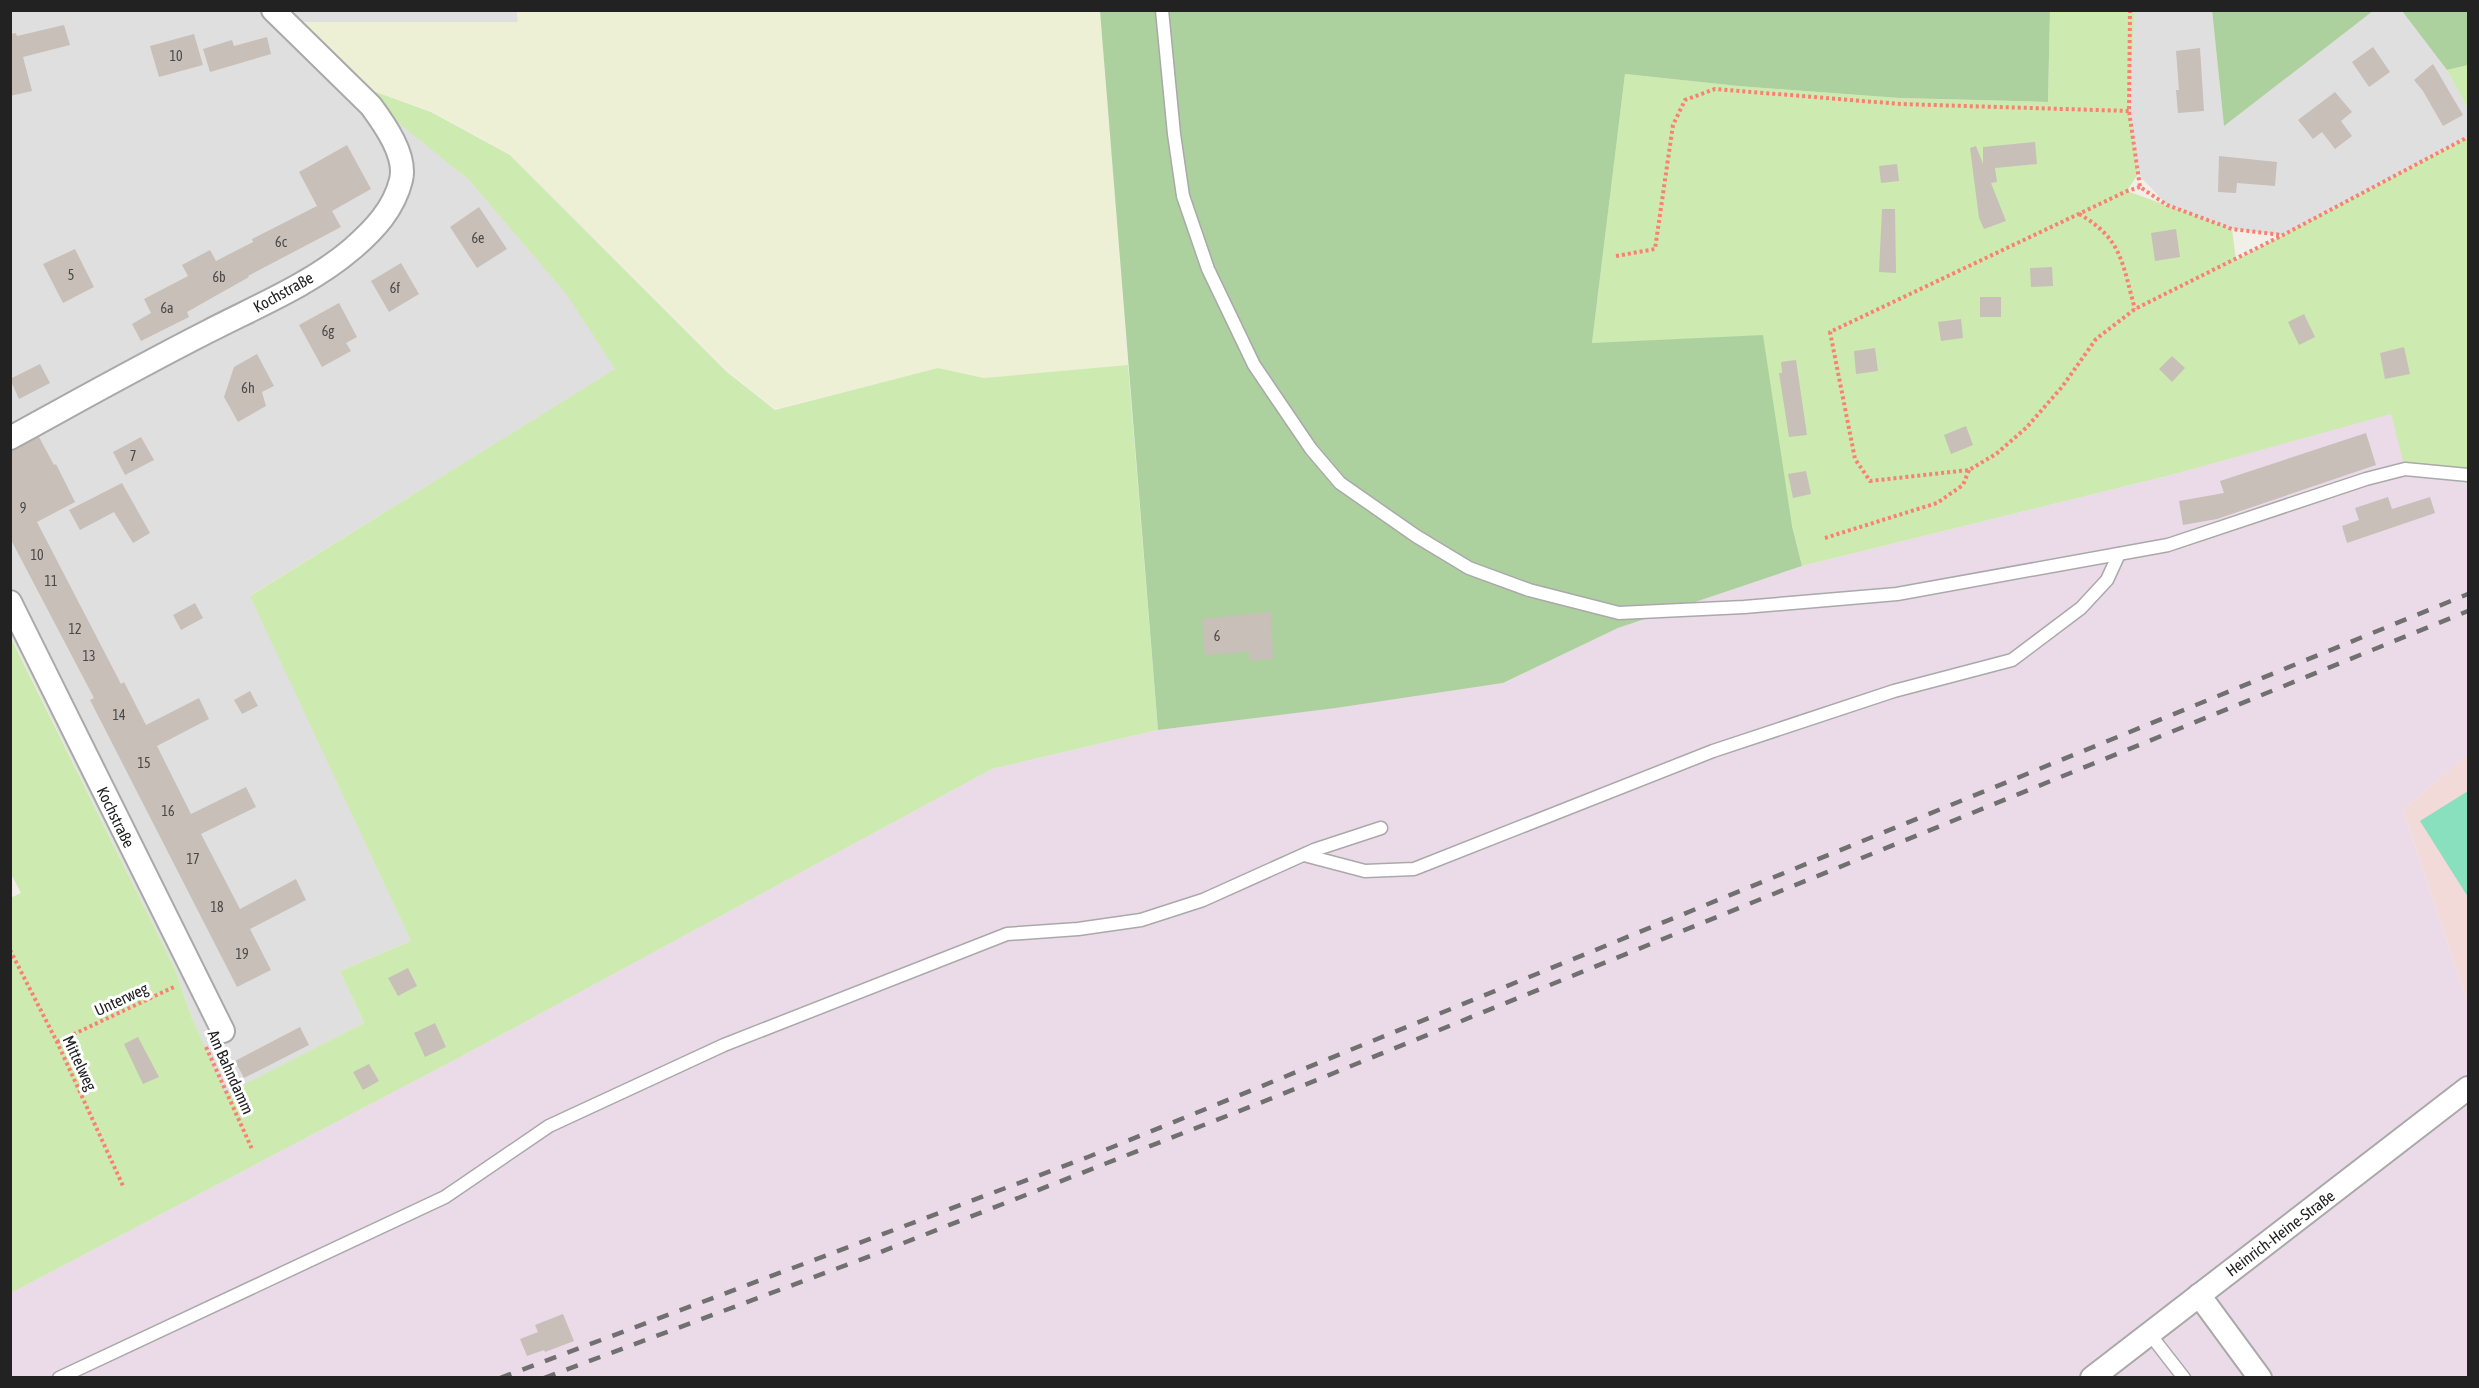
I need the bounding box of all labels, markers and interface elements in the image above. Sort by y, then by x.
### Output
house number: 10 [169,48,183,64]
house number: 6e [472,230,484,246]
house number: 6c [275,234,288,250]
house number: 5 [68,267,74,283]
street label: Kochstraße [250,268,316,316]
house number: 6b [212,269,226,285]
house number: 6f [390,280,400,296]
house number: 6a [160,300,174,316]
house number: 6g [322,323,334,339]
house number: 6h [241,380,255,396]
house number: 7 [130,448,136,464]
house number: 9 [20,500,26,516]
house number: 10 [30,547,44,563]
house number: 11 [44,573,58,589]
house number: 12 [68,621,82,637]
house number: 6 [1214,628,1221,644]
house number: 13 [82,648,96,664]
house number: 14 [112,707,126,723]
house number: 15 [137,755,151,771]
street label: Kochstraße [94,784,138,850]
house number: 16 [161,803,175,819]
house number: 17 [186,851,200,867]
house number: 18 [210,899,224,915]
house number: 19 [235,946,249,962]
street label: Unterweg [91,979,151,1020]
street label: Am Bahndamm [204,1027,258,1117]
street label: Mittelweg [59,1033,101,1094]
street label: Heinrich-Heine-Straße [2222,1186,2338,1280]

